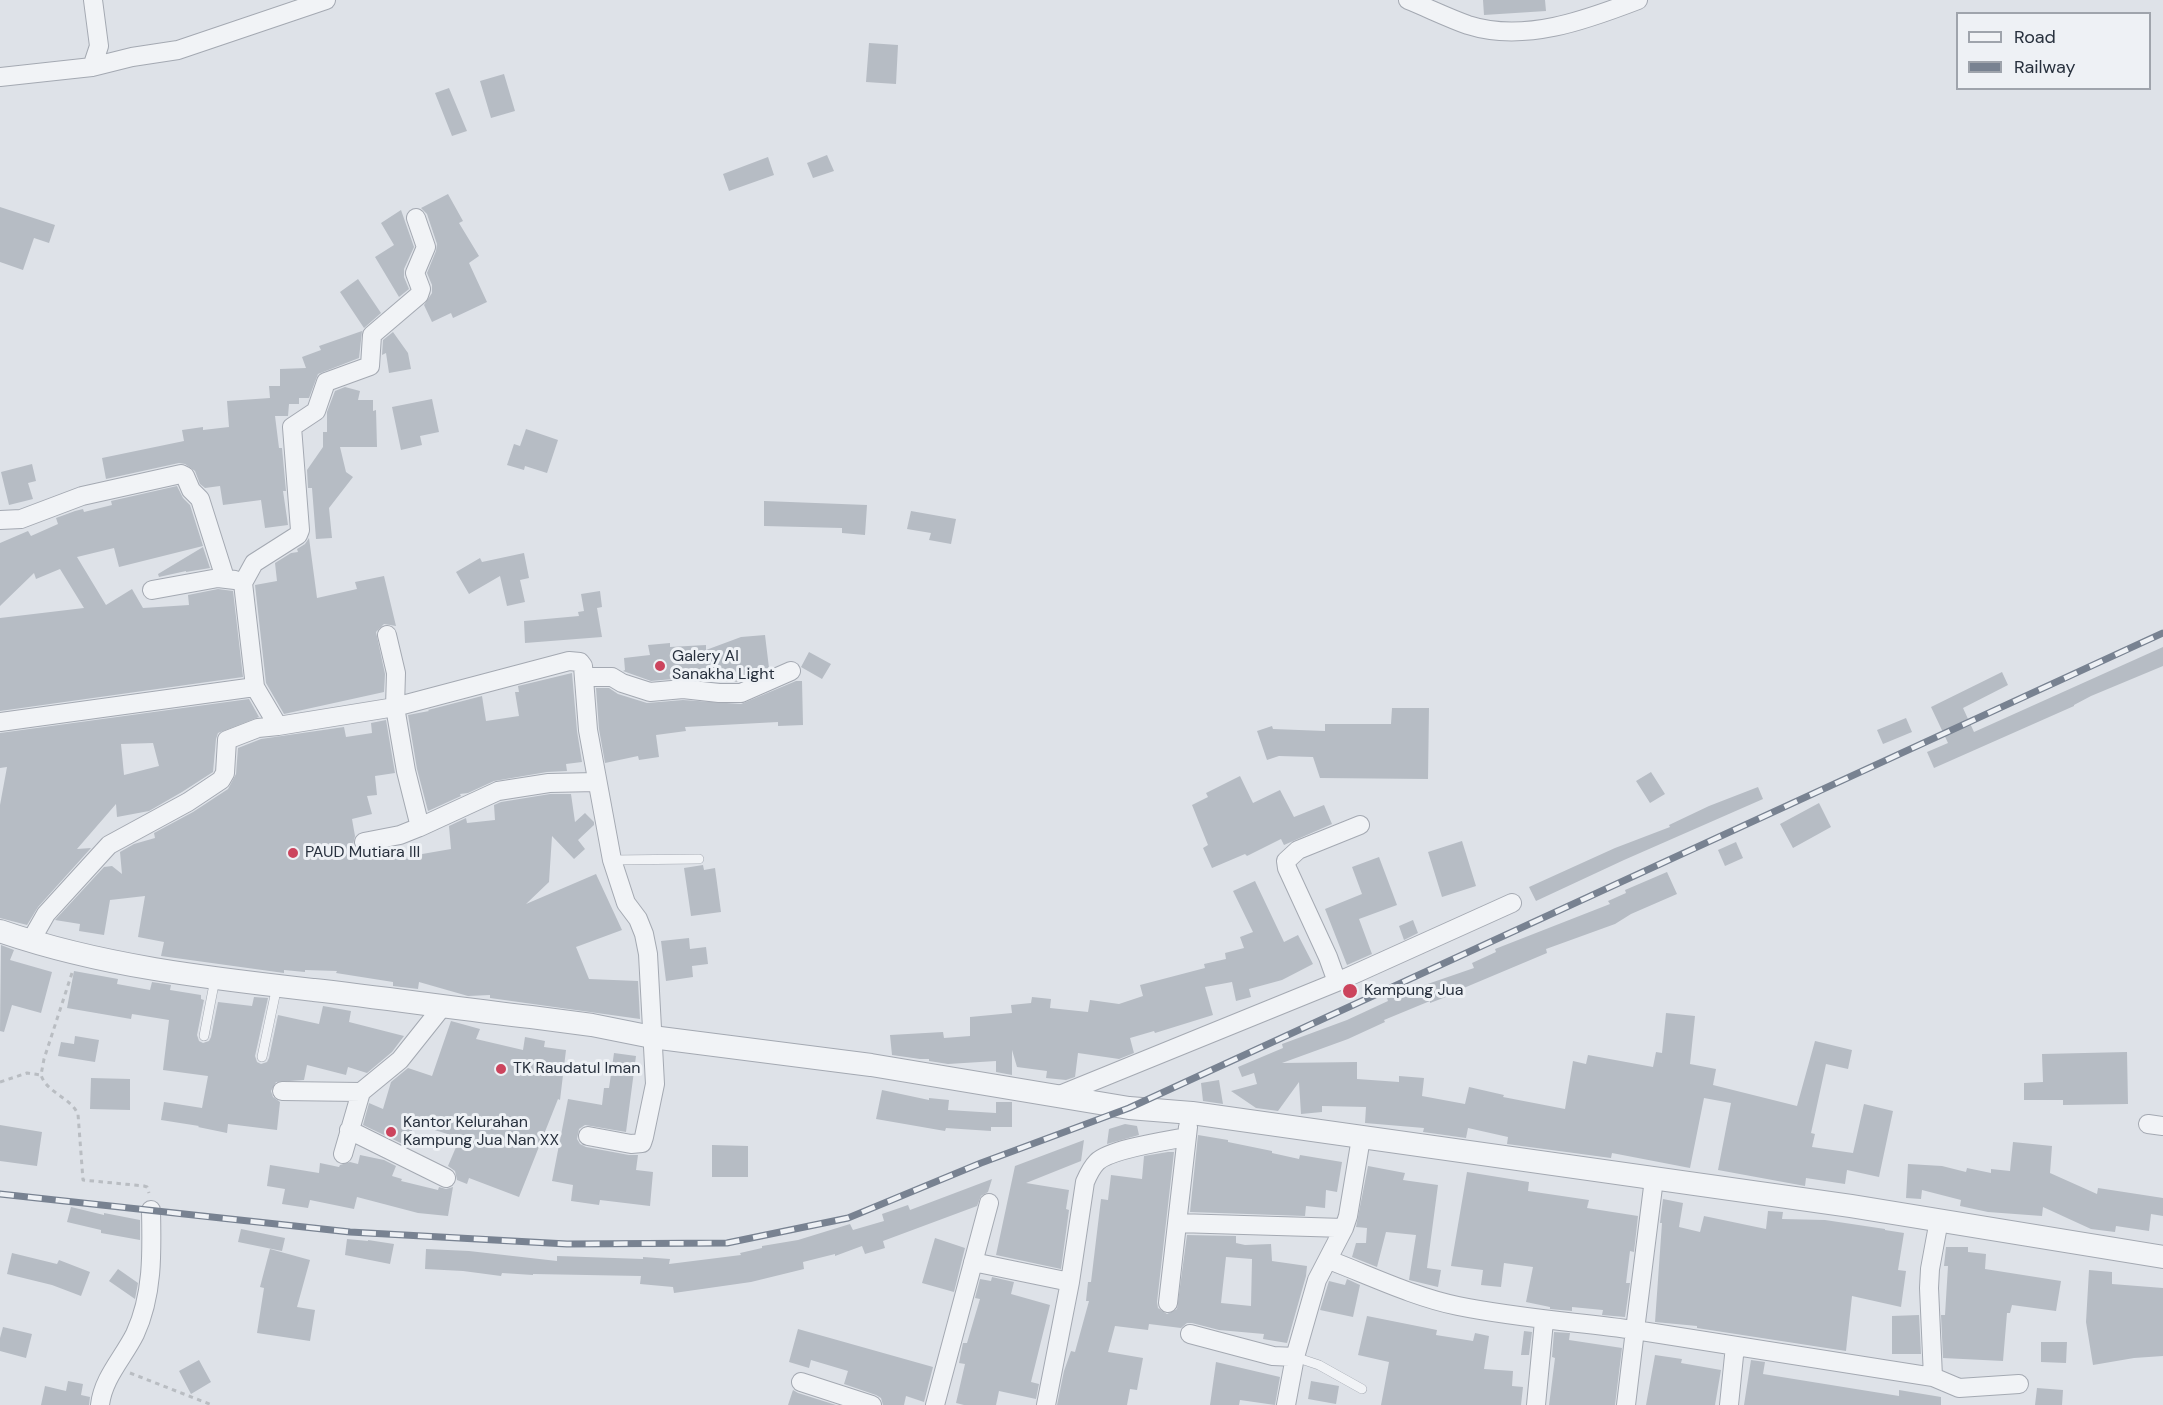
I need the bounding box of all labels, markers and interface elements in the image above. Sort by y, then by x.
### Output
legend [1956,12,2151,90]
text: Road [2014,25,2056,49]
text: Railway [2014,55,2076,79]
place label: Galery Al Sanakha Light [672,647,775,685]
marker: Galery Al Sanakha Light [653,659,667,673]
place label: PAUD Mutiara III [305,843,420,863]
marker: PAUD Mutiara III [286,846,300,860]
place label: Kampung Jua [1364,981,1463,1001]
marker: Kampung Jua [1341,982,1359,1000]
place label: TK Raudatul Iman [513,1059,640,1079]
marker: TK Raudatul Iman [494,1062,508,1076]
place label: Kantor Kelurahan Kampung Jua Nan XX [403,1113,559,1151]
marker: Kantor Kelurahan Kampung Jua Nan XX [384,1125,398,1139]

